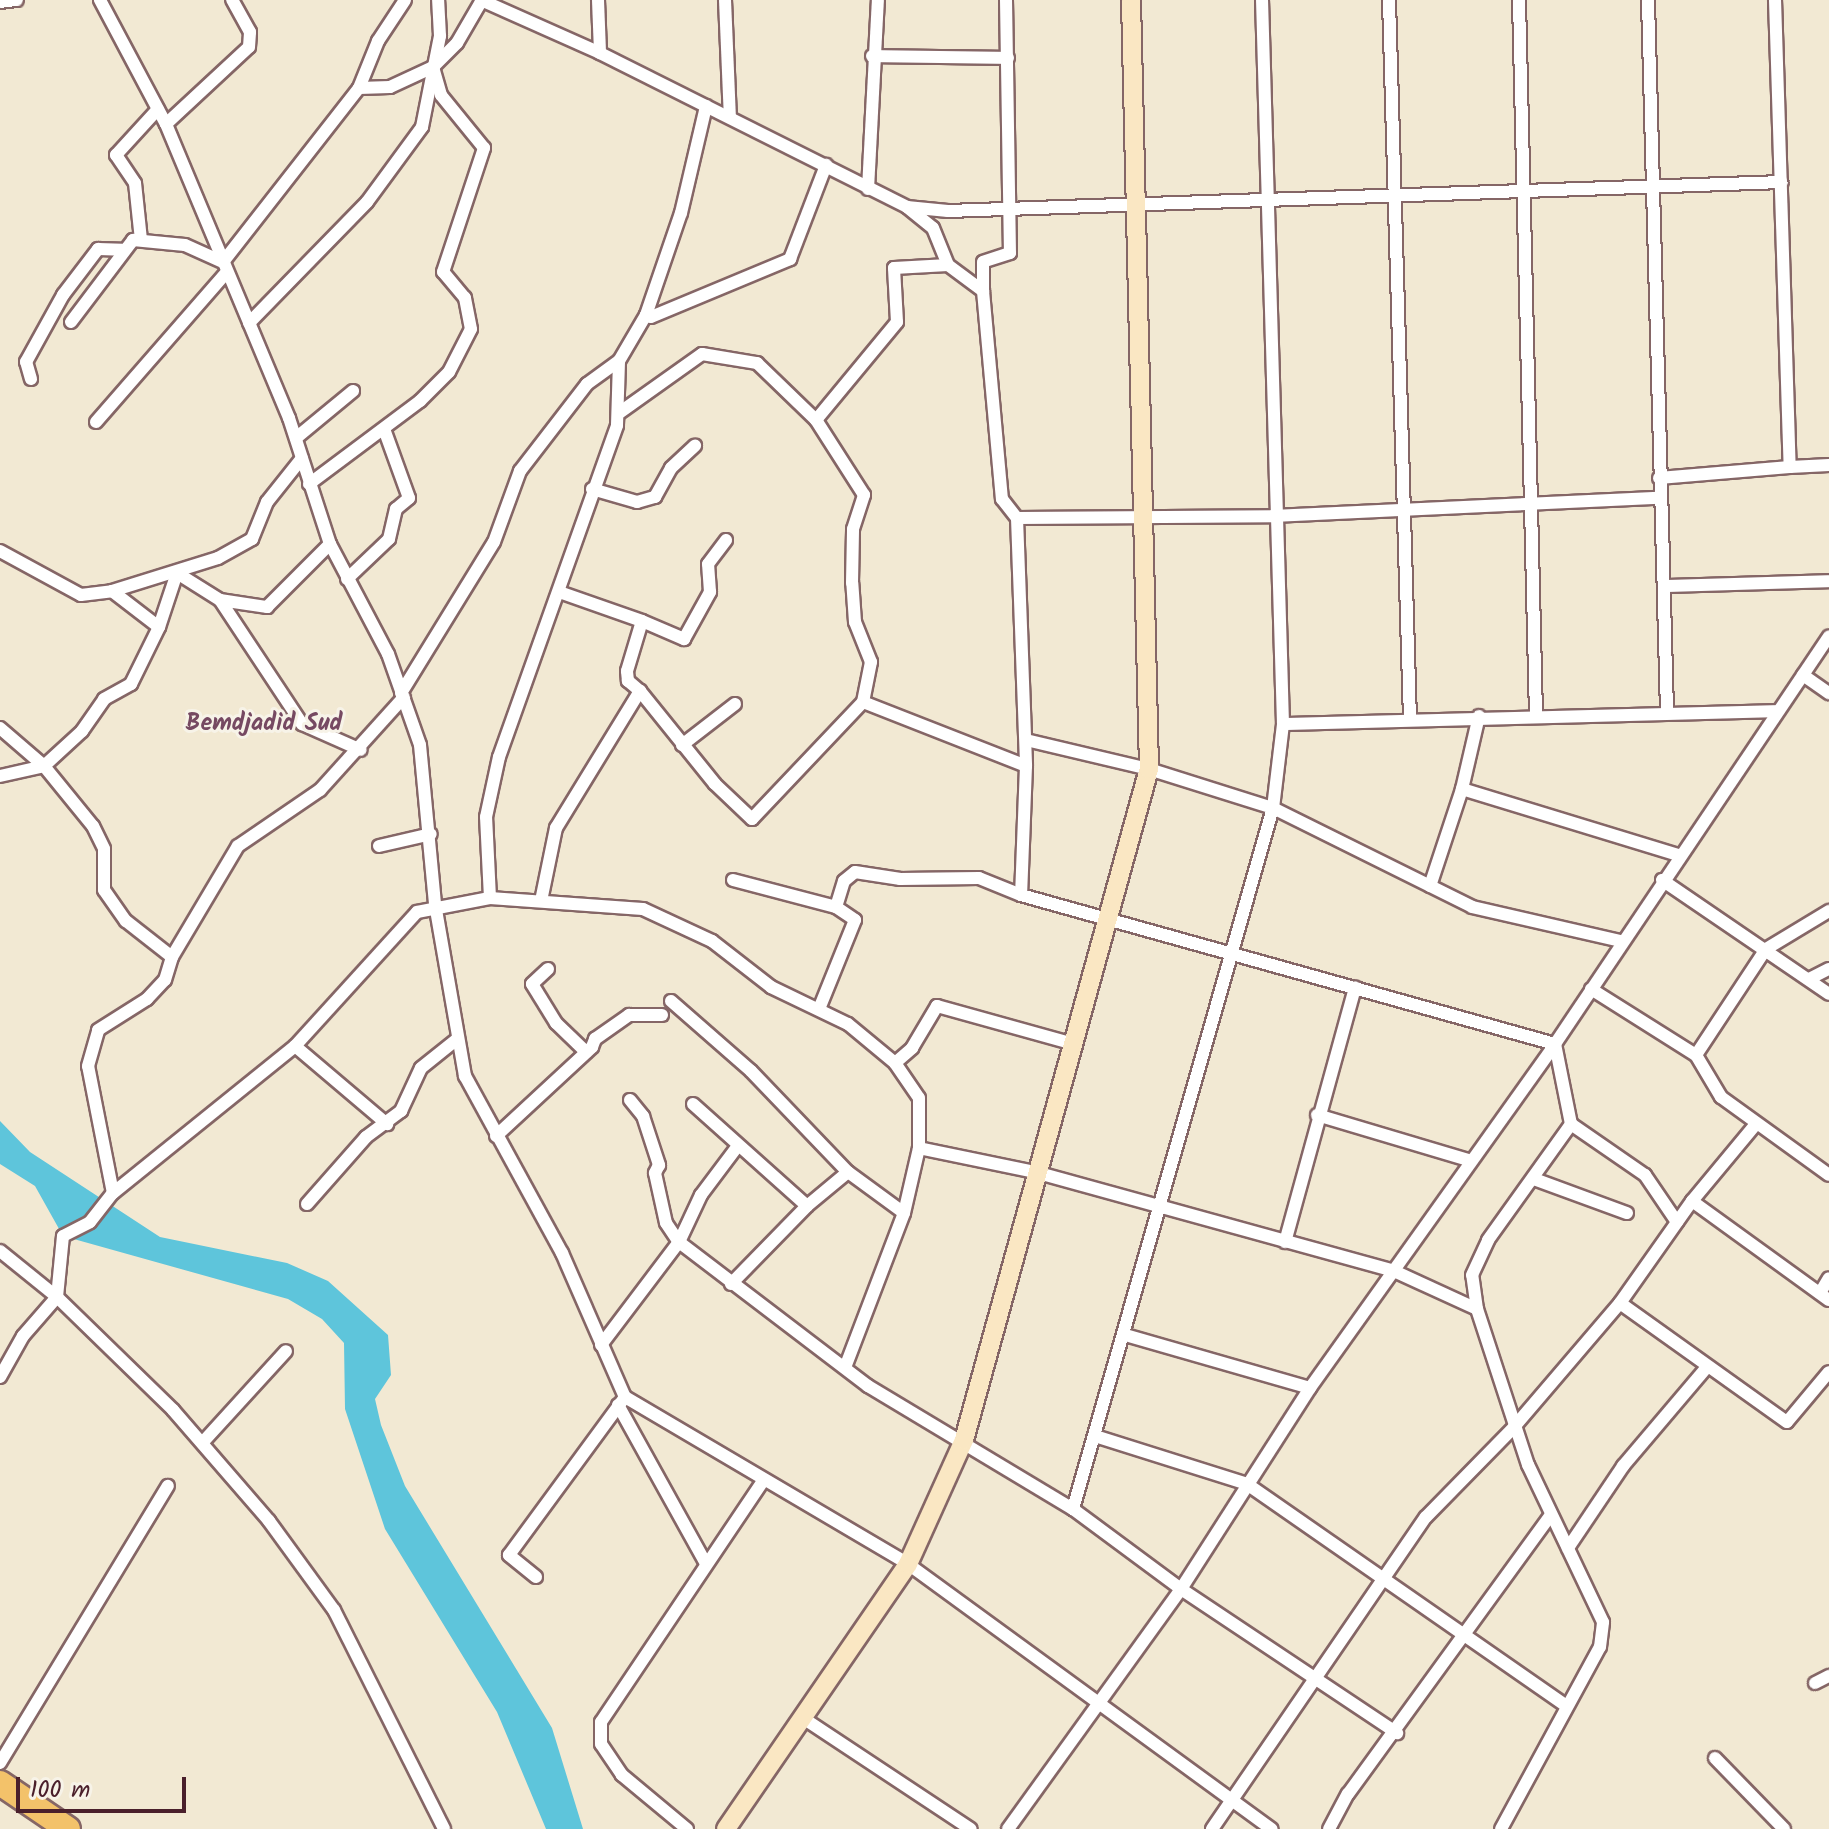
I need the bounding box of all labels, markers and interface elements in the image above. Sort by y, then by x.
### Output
district label: Bemdjadid Sud [186,710,342,738]
scale bar [20,1761,190,1811]
text: 100 m [30,1771,90,1810]

